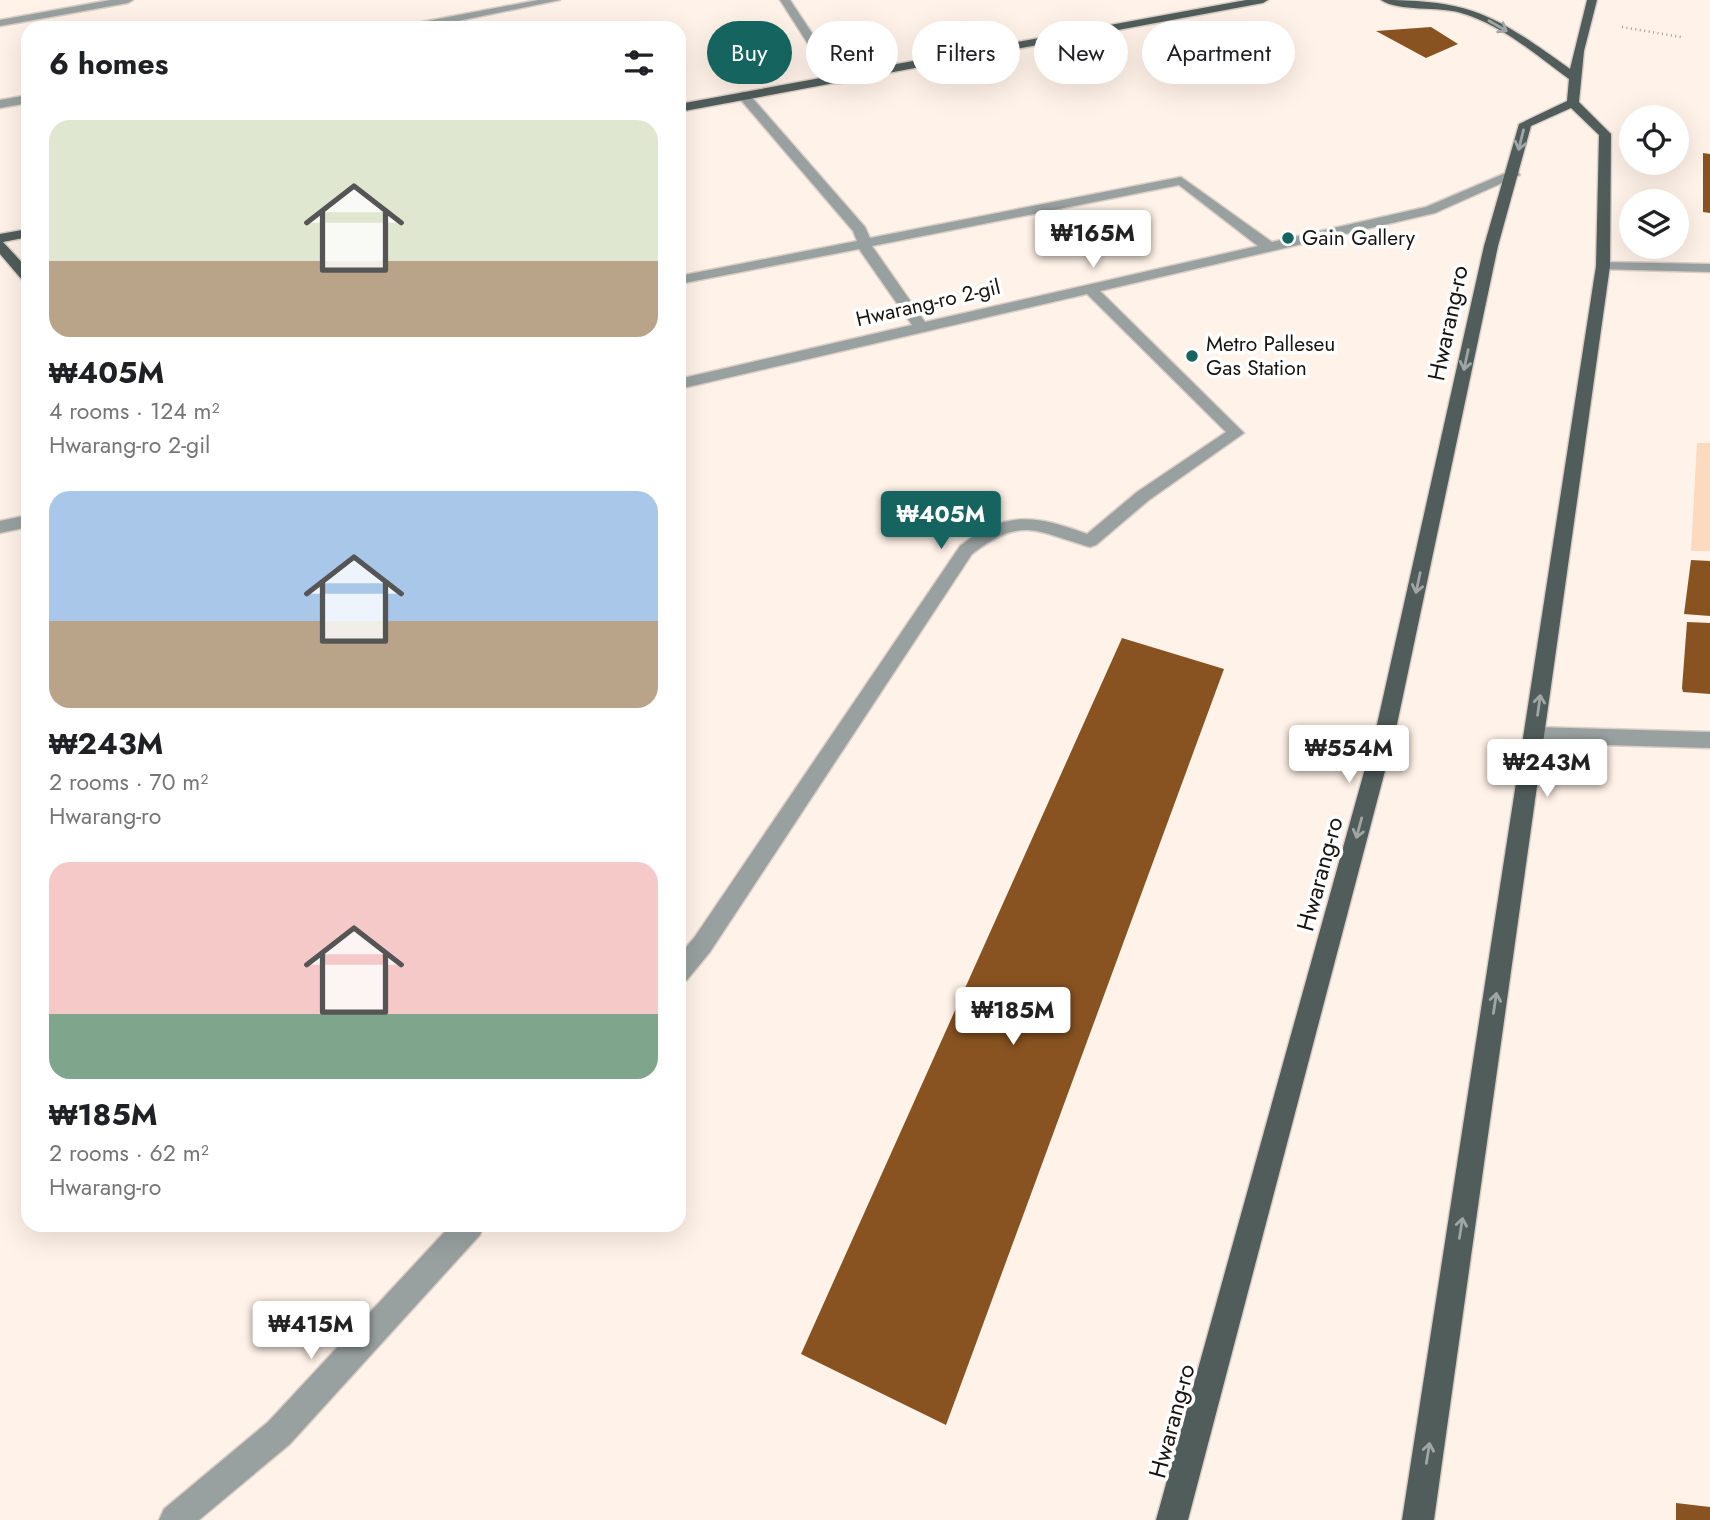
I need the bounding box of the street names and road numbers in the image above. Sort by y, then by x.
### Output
street label: Hwarang-ro [1418,262,1477,384]
street label: Hwarang-ro 2-gil [853,272,1003,334]
street label: Hwarang-ro [1287,813,1352,935]
street label: Hwarang-ro [1139,1360,1204,1482]

